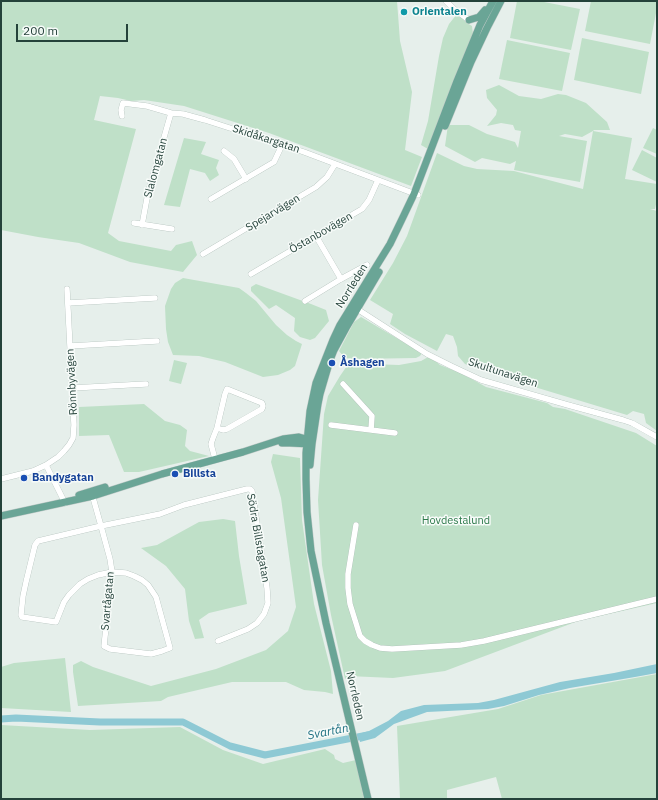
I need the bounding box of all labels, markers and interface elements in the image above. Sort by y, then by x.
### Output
place label: Orientalen [412,5,467,19]
marker: Orientalen [399,7,409,17]
scale bar [18,16,130,42]
text: 200 m [23,23,58,38]
street label: Skidåkargatan [231,122,301,156]
street label: Slalomgatan [142,137,170,199]
street label: Spejarvägen [244,192,302,234]
street label: Östanbovägen [287,210,355,256]
street label: Norrleden [333,261,371,311]
street label: Rönnbyvägen [64,348,80,416]
place label: Åshagen [340,356,385,370]
street label: Skultunavägen [466,356,540,390]
marker: Åshagen [327,358,337,368]
place label: Billsta [183,467,216,481]
marker: Billsta [170,469,180,479]
place label: Bandygatan [32,471,94,485]
marker: Bandygatan [19,473,29,483]
street label: Södra Billstagatan [244,493,272,583]
park label: Hovdestalund [422,514,490,528]
street label: Svartågatan [99,571,117,631]
street label: Norrleden [343,670,367,722]
water label: Svartån [306,721,350,743]

